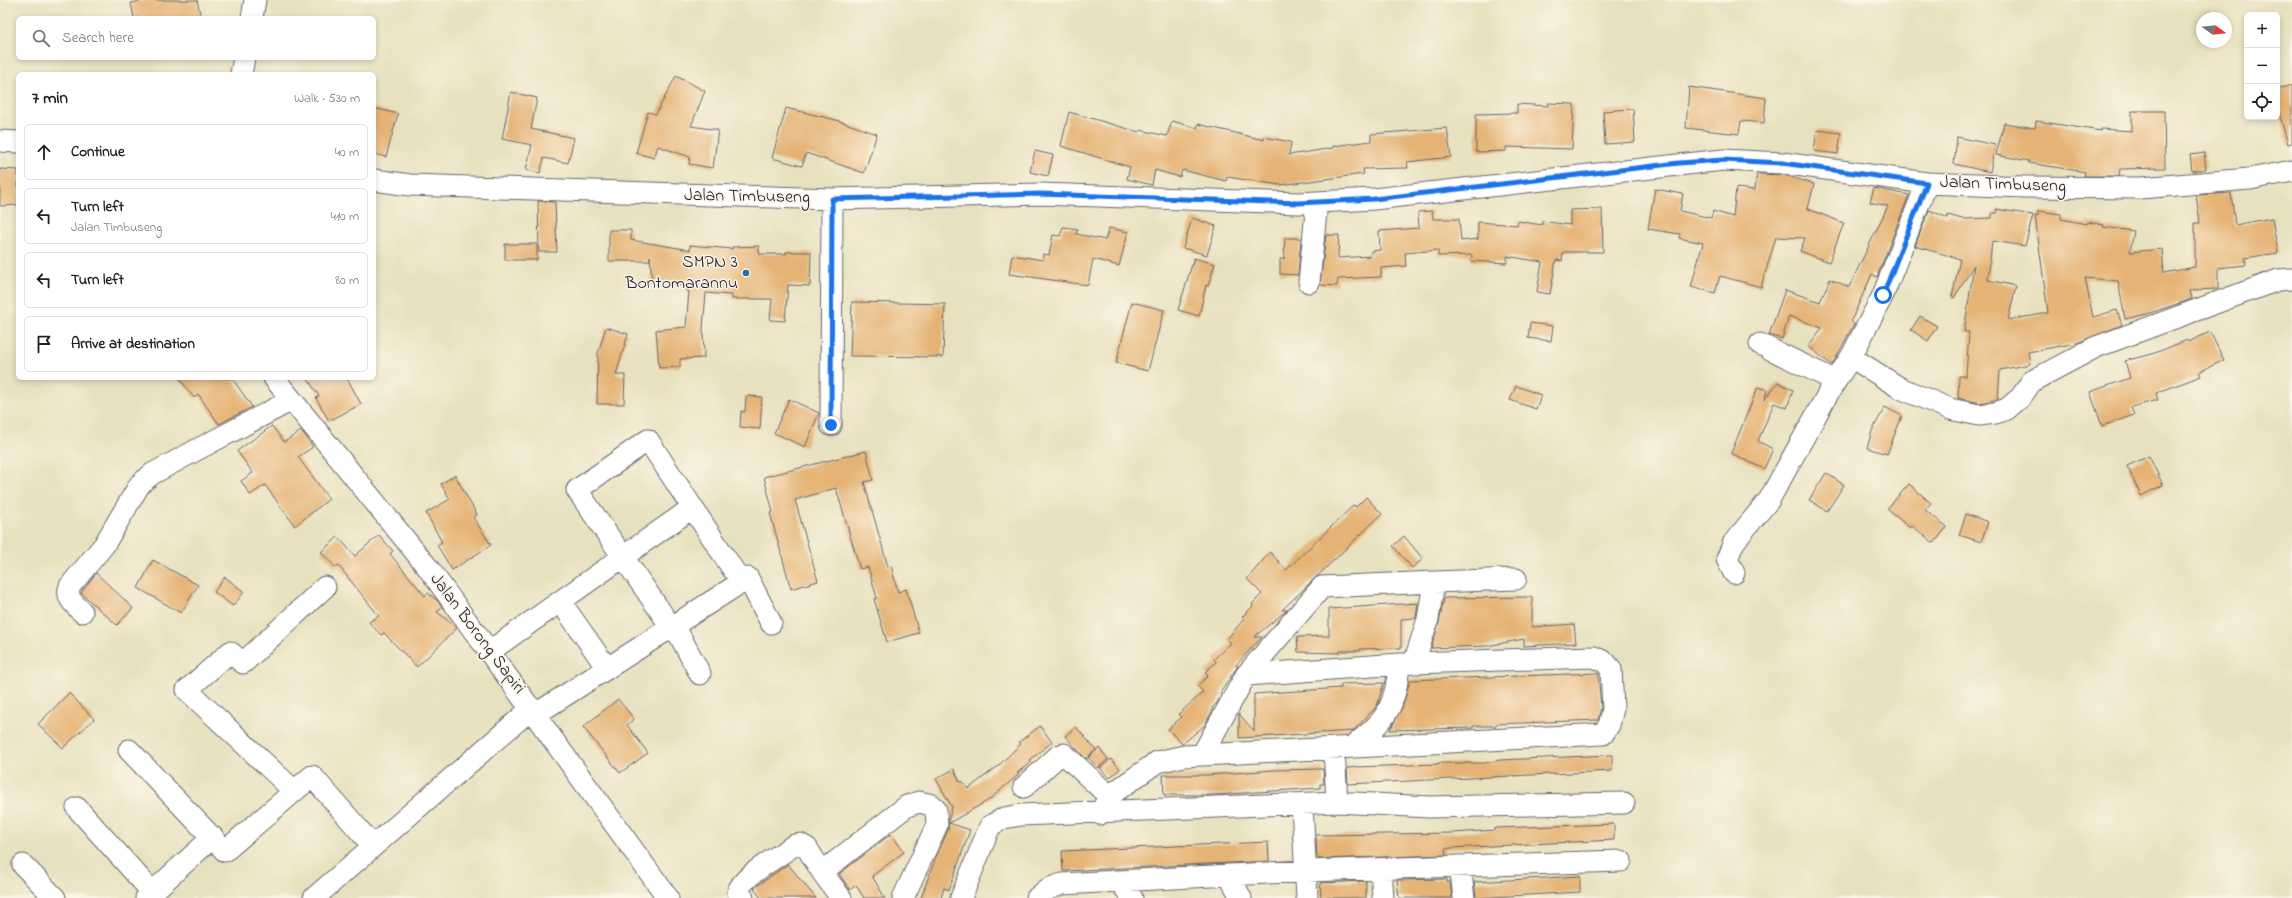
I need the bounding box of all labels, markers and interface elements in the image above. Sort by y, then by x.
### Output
north arrow [2196,12,2232,48]
map controls [2244,12,2280,120]
button: + [2244,12,2280,48]
search box [16,16,376,60]
icon: search [30,27,52,49]
text: Search here [62,27,134,49]
button: − [2244,48,2280,84]
button: locate [2244,84,2280,120]
text: 7 min [32,86,68,111]
text: Walk · 530 m [294,89,360,108]
icon: ahead [33,141,55,163]
text: Continue [71,141,125,163]
text: 40 m [335,143,359,162]
street label: Jalan Timbuseng [1940,170,2066,201]
street label: Jalan Timbuseng [684,183,810,212]
text: Turn left [71,196,124,218]
icon: left [33,205,55,227]
text: 410 m [331,207,359,226]
text: Jalan Timbuseng [71,218,162,237]
place label: SMPN 3 Bontomarannu [624,250,738,297]
marker: SMPN 3 Bontomarannu [741,268,751,278]
icon: left [33,269,55,291]
text: Turn left [71,269,124,291]
text: 80 m [335,271,359,290]
route start [1874,286,1892,304]
icon: arrive [33,333,55,355]
text: Arrive at destination [71,333,195,355]
route end [822,416,840,434]
street label: Jalan Borong Sapiri [422,568,531,701]

